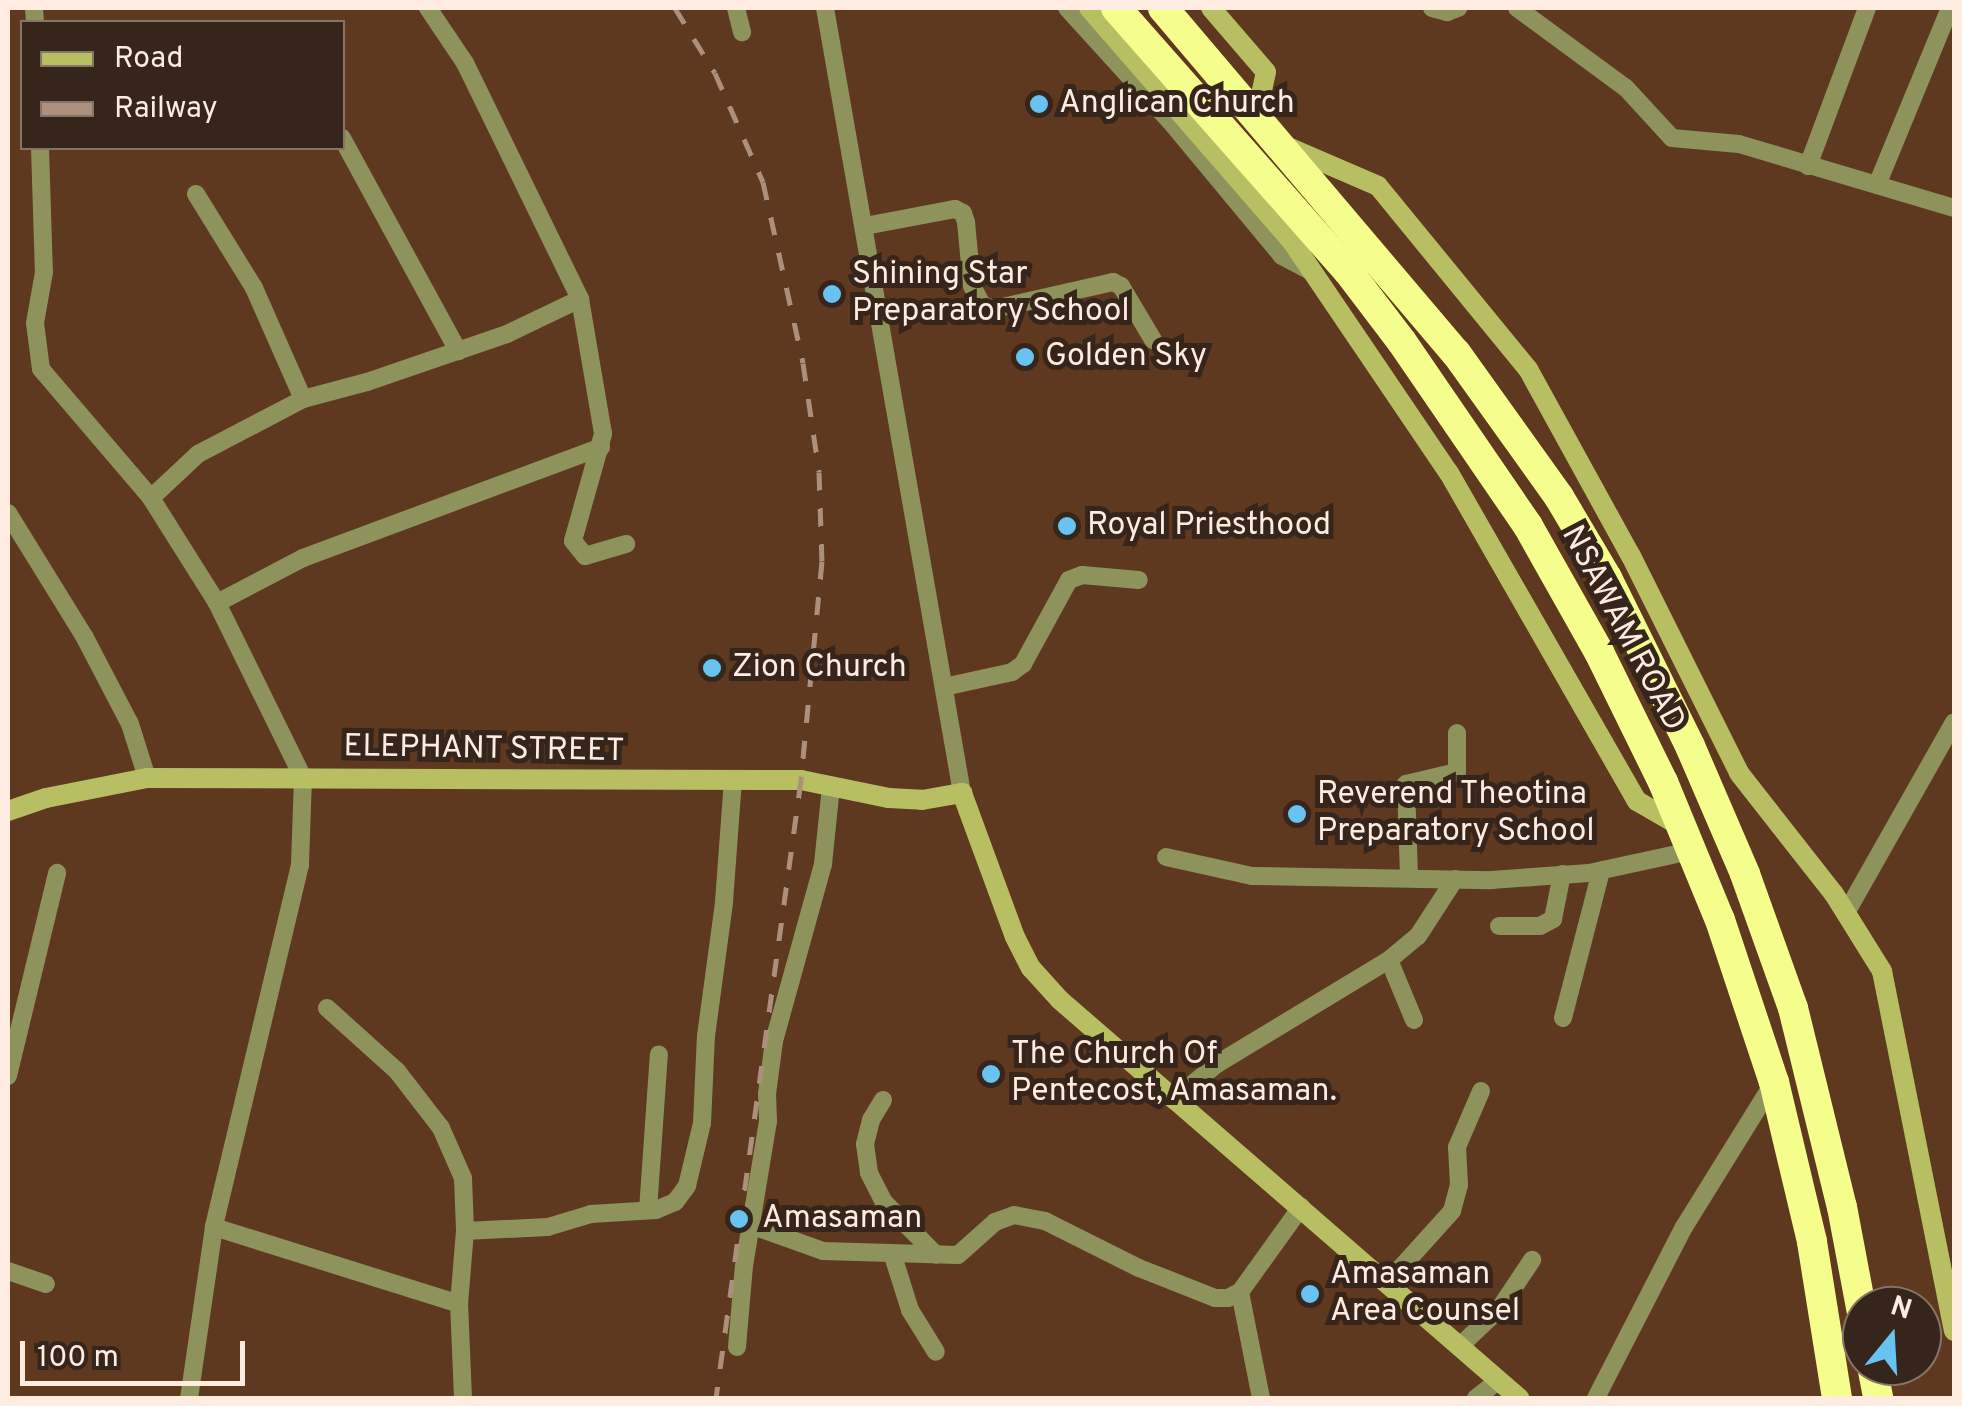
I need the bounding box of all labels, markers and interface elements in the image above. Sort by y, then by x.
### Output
legend [20,20,345,150]
text: Road [114,41,183,78]
place label: Anglican Church [1059,85,1295,123]
text: Railway [114,91,218,128]
marker: Anglican Church [1028,93,1050,115]
place label: Shining Star Preparatory School [852,257,1130,332]
marker: Shining Star Preparatory School [821,283,843,305]
place label: Golden Sky [1045,338,1207,376]
marker: Golden Sky [1014,346,1036,368]
place label: Royal Priesthood [1087,507,1331,545]
marker: Royal Priesthood [1056,515,1078,537]
street label: NSAWAM ROAD [1552,520,1692,738]
place label: Zion Church [732,649,907,687]
marker: Zion Church [701,657,723,679]
street label: ELEPHANT STREET [342,728,626,772]
place label: Reverend Theotina Preparatory School [1317,777,1595,852]
marker: Reverend Theotina Preparatory School [1286,803,1308,825]
place label: The Church Of Pentecost, Amasaman. [1011,1037,1338,1112]
marker: The Church Of Pentecost, Amasaman. [980,1063,1002,1085]
place label: Amasaman [762,1200,922,1238]
marker: Amasaman [726,1206,752,1232]
place label: Amasaman Area Counsel [1330,1257,1520,1332]
marker: Amasaman Area Counsel [1299,1283,1321,1305]
north arrow [1842,1286,1942,1386]
text: N [1886,1289,1916,1330]
scale bar [25,1321,250,1383]
text: 100 m [37,1340,119,1377]

